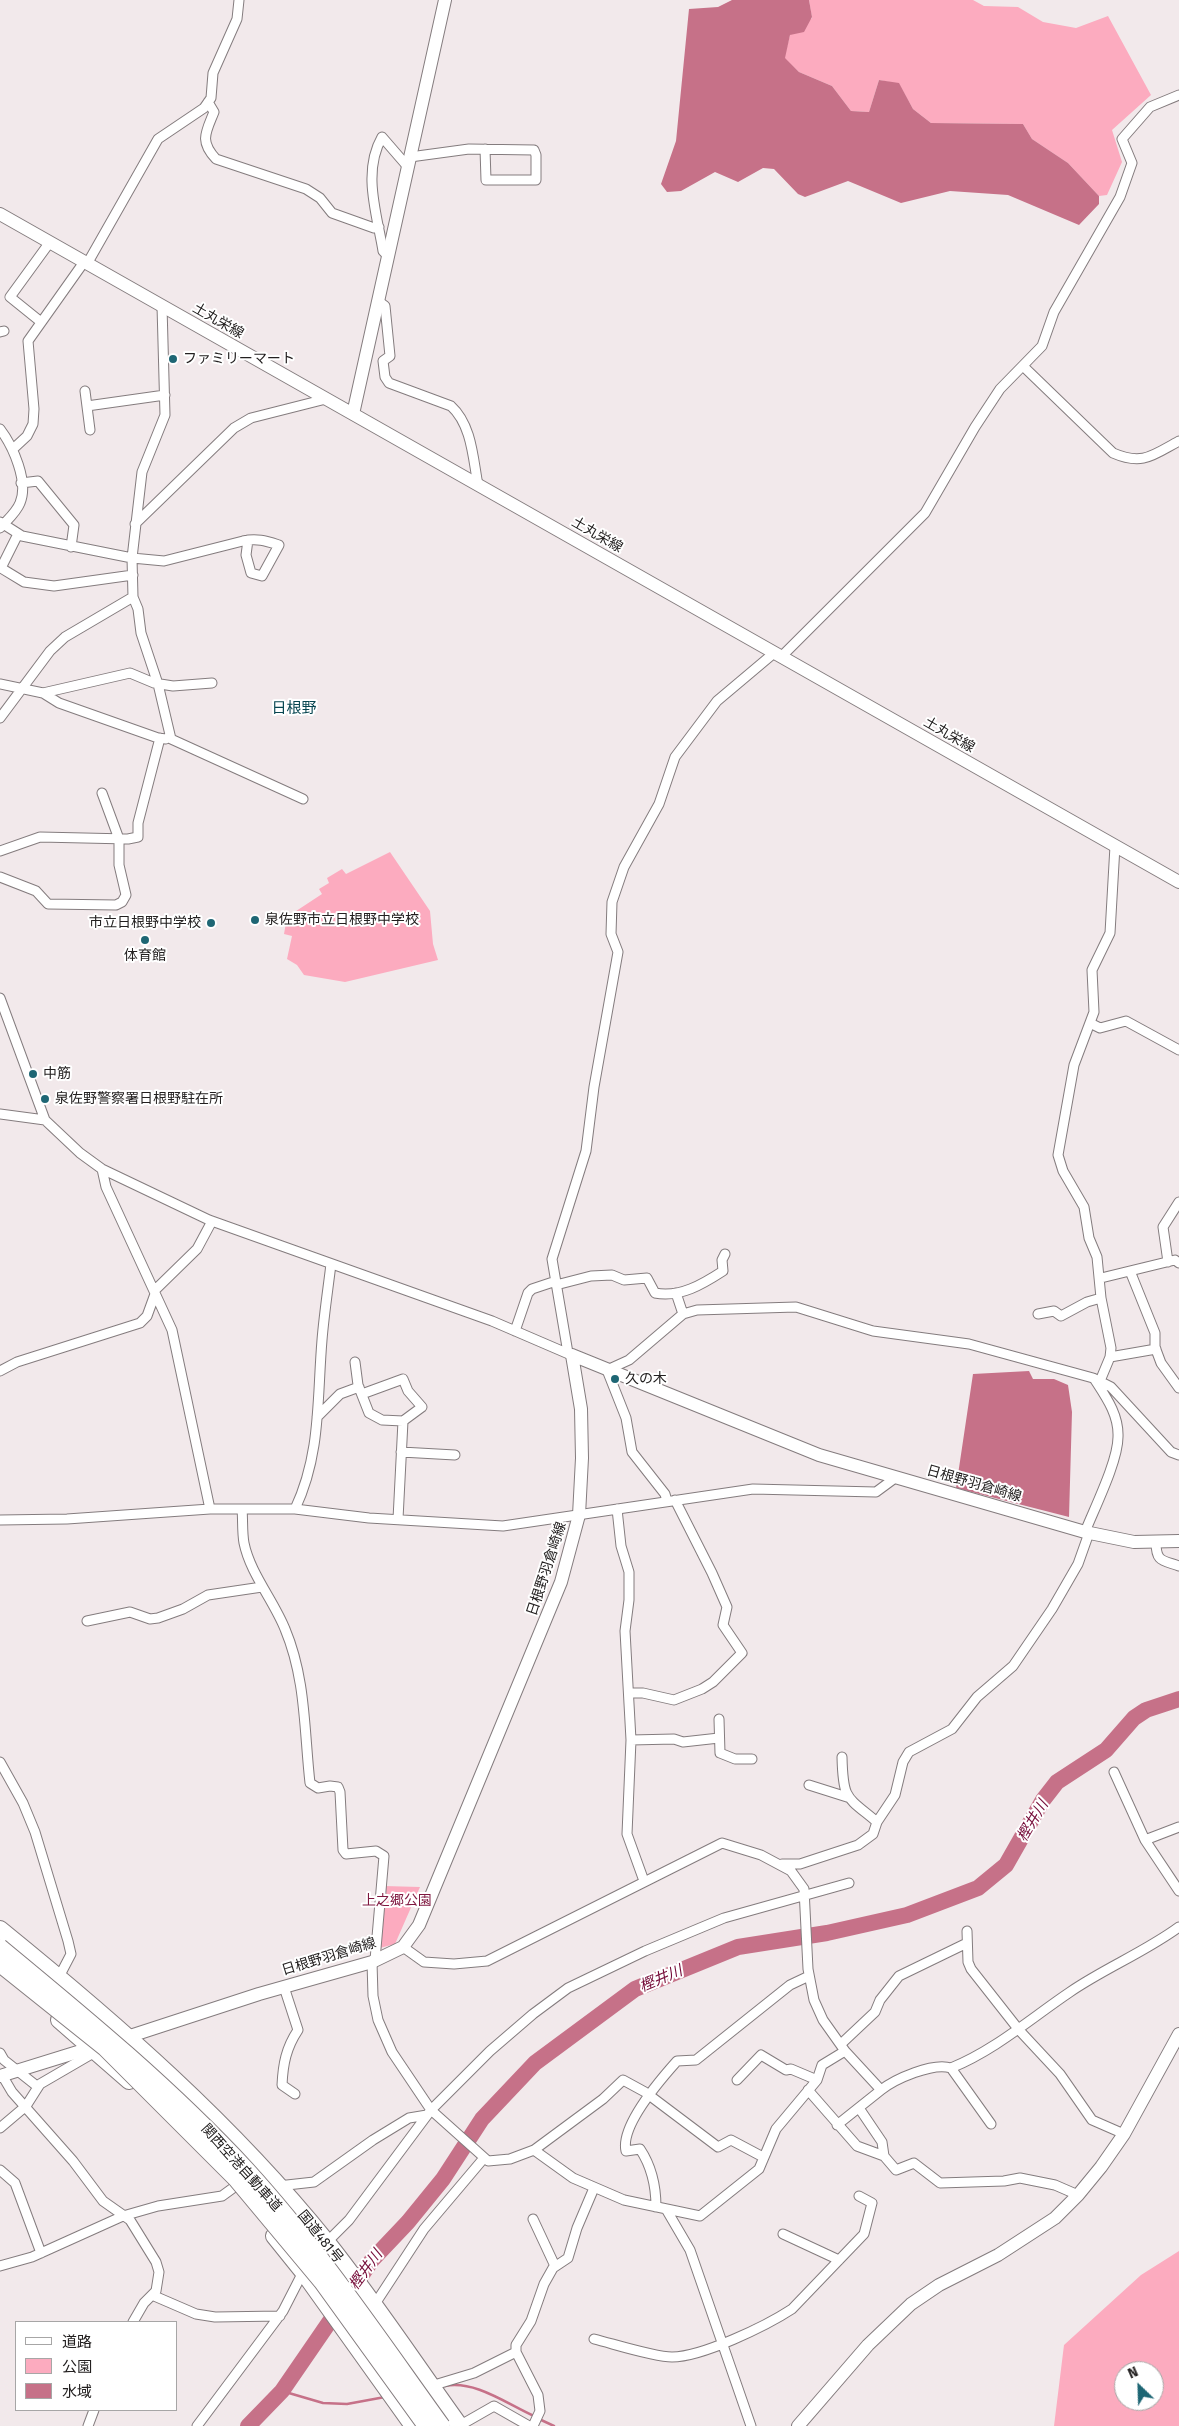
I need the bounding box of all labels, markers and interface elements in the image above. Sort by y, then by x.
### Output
street label: 土丸栄線 [190,300,246,342]
place label: ファミリーマート [183,351,295,367]
marker: ファミリーマート [167,353,179,365]
street label: 土丸栄線 [569,514,625,556]
district label: 日根野 [272,700,316,718]
street label: 土丸栄線 [921,714,977,756]
place label: 泉佐野市立日根野中学校 [265,912,419,928]
marker: 泉佐野市立日根野中学校 [249,914,261,926]
place label: 市立日根野中学校 [89,915,201,931]
marker: 市立日根野中学校 [205,917,217,929]
marker: 体育館 [139,934,151,946]
place label: 体育館 [124,948,166,964]
place label: 中筋 [43,1066,71,1082]
marker: 中筋 [27,1068,39,1080]
place label: 泉佐野警察署日根野駐在所 [55,1091,223,1107]
marker: 泉佐野警察署日根野駐在所 [39,1093,51,1105]
place label: 久の木 [625,1371,667,1387]
marker: 久の木 [609,1373,621,1385]
street label: 日根野羽倉崎線 [925,1462,1023,1506]
street label: 日根野羽倉崎線 [524,1520,570,1618]
water label: 樫井川 [1014,1797,1052,1845]
park label: 上之郷公園 [362,1893,432,1909]
street label: 日根野羽倉崎線 [280,1935,378,1979]
water label: 樫井川 [637,1962,685,1996]
street label: 関西空港自動車道 [197,2121,285,2215]
street label: 国道481号 [294,2207,346,2267]
water label: 樫井川 [345,2247,387,2293]
legend [15,2321,178,2411]
text: 道路 [62,2333,92,2351]
text: 公園 [62,2358,92,2376]
north arrow [1114,2361,1164,2411]
text: N [1125,2363,1141,2382]
text: 水域 [62,2383,92,2401]

